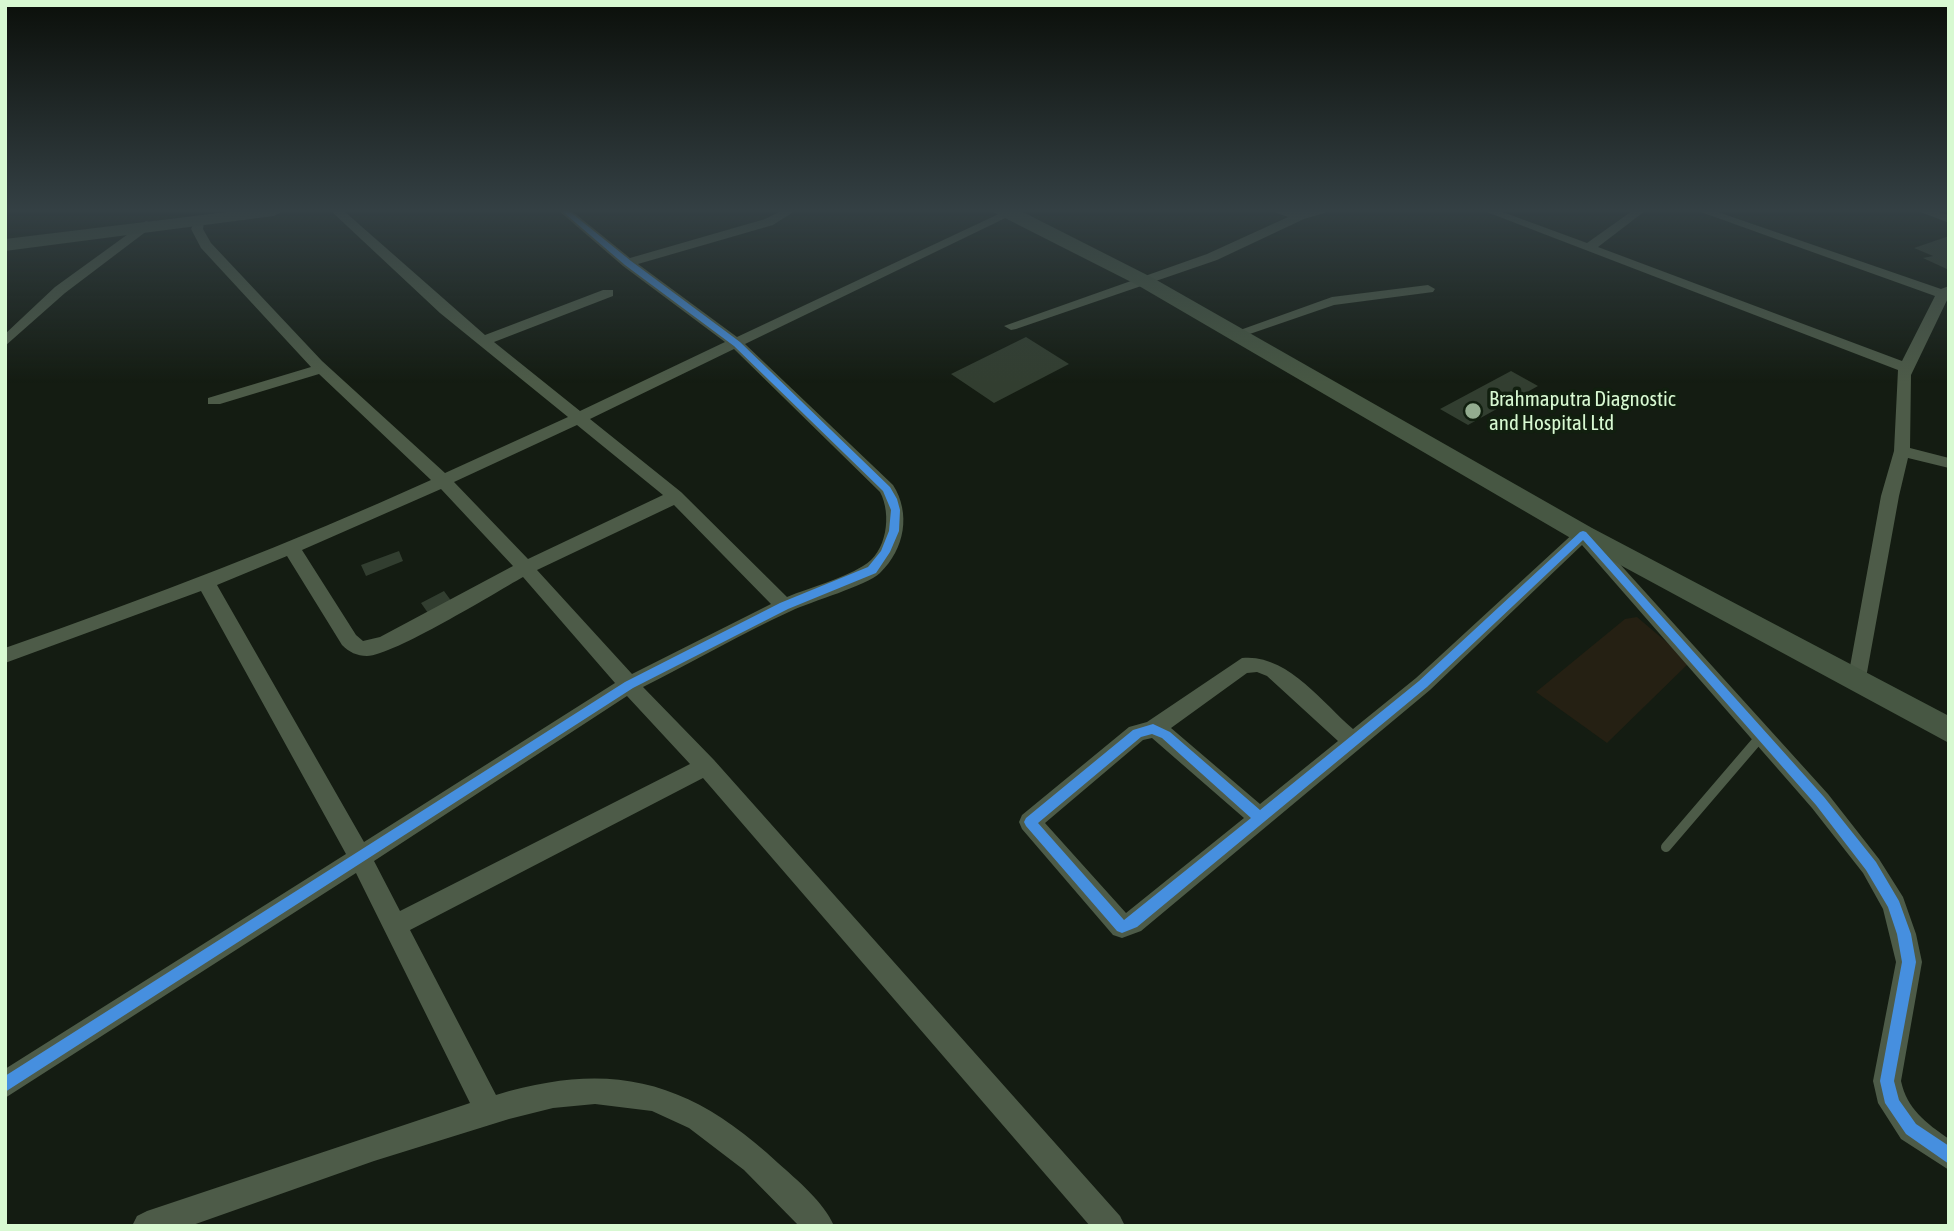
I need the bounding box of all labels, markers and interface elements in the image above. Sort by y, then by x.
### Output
place label: Brahmaputra Diagnostic and Hospital Ltd [1489,386,1676,436]
marker: Brahmaputra Diagnostic and Hospital Ltd [1463,401,1483,421]

